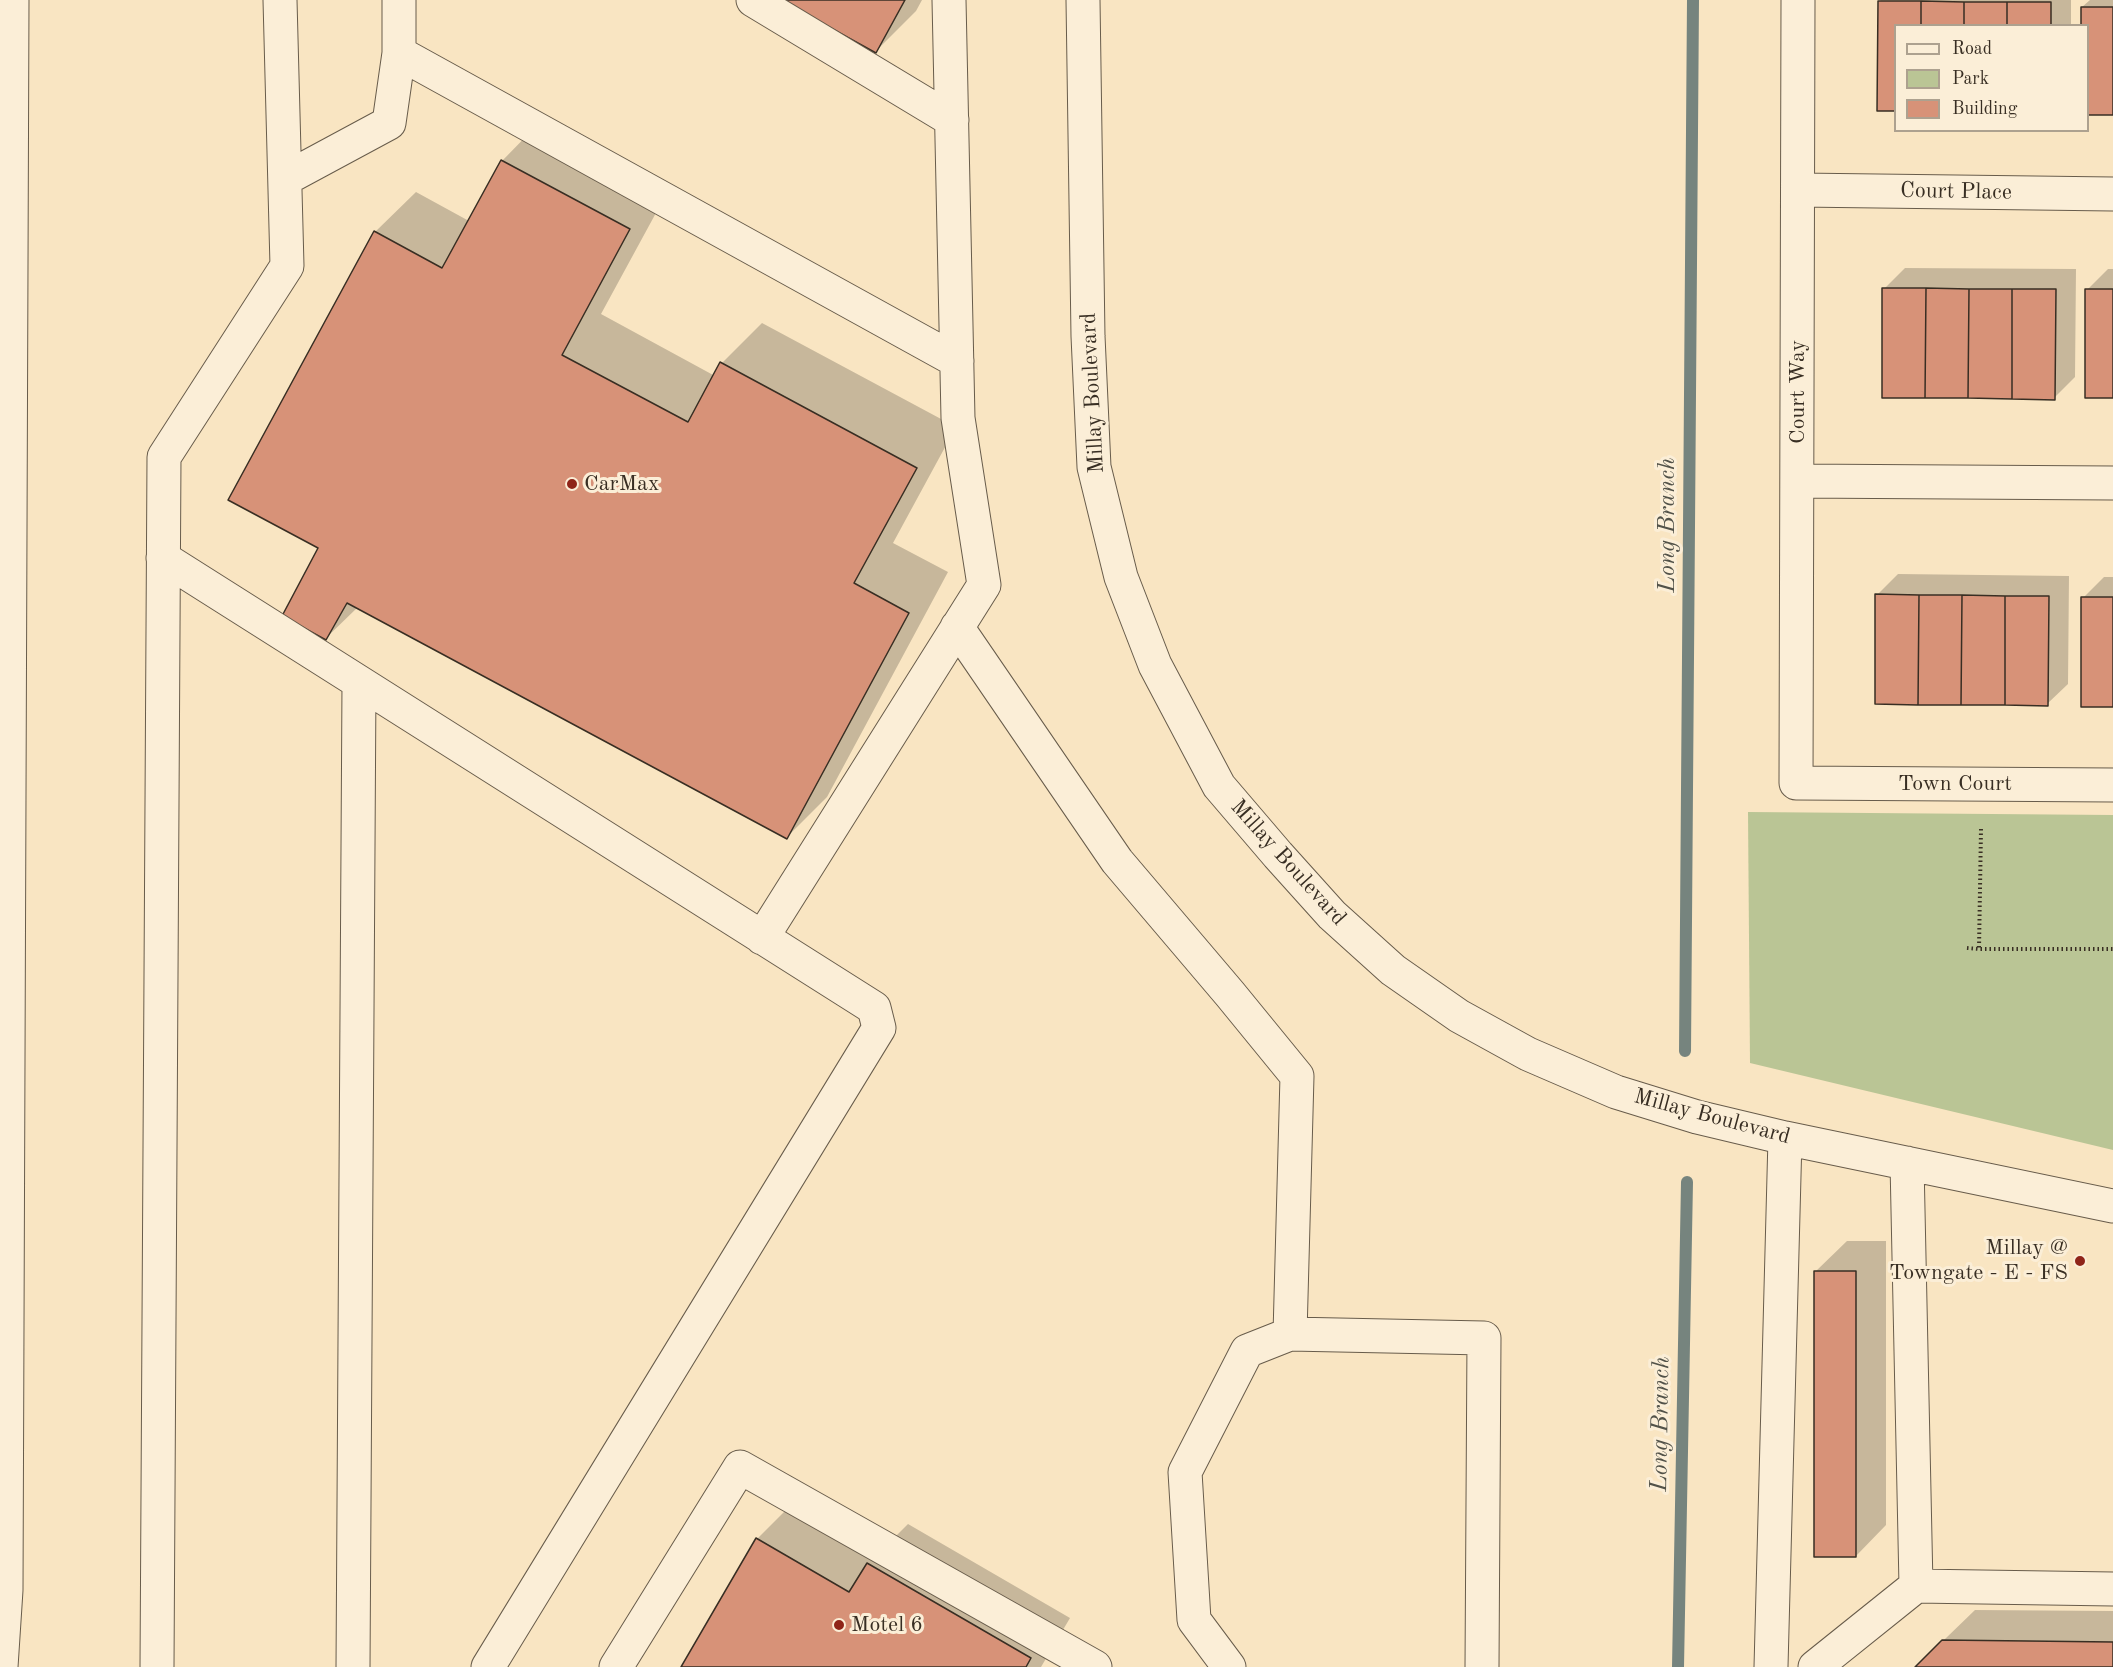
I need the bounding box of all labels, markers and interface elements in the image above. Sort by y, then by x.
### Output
legend [1894,24,2089,132]
text: Road [1952,40,1992,58]
text: Park [1952,70,1989,88]
text: Building [1952,100,2017,118]
street label: Court Place [1900,178,2012,206]
street label: Millay Boulevard [1076,312,1110,474]
street label: Court Way [1785,340,1811,444]
water label: Long Branch [1654,457,1682,593]
place label: CarMax [584,471,659,497]
marker: CarMax [565,477,579,491]
street label: Town Court [1898,771,2012,797]
street label: Millay Boulevard [1224,794,1352,932]
street label: Millay Boulevard [1631,1083,1793,1151]
place label: Millay @ Towngate - E - FS [1889,1235,2068,1286]
marker: Millay @ Towngate - E - FS [2073,1254,2087,1268]
water label: Long Branch [1645,1356,1677,1492]
place label: Motel 6 [851,1612,923,1638]
marker: Motel 6 [832,1618,846,1632]

